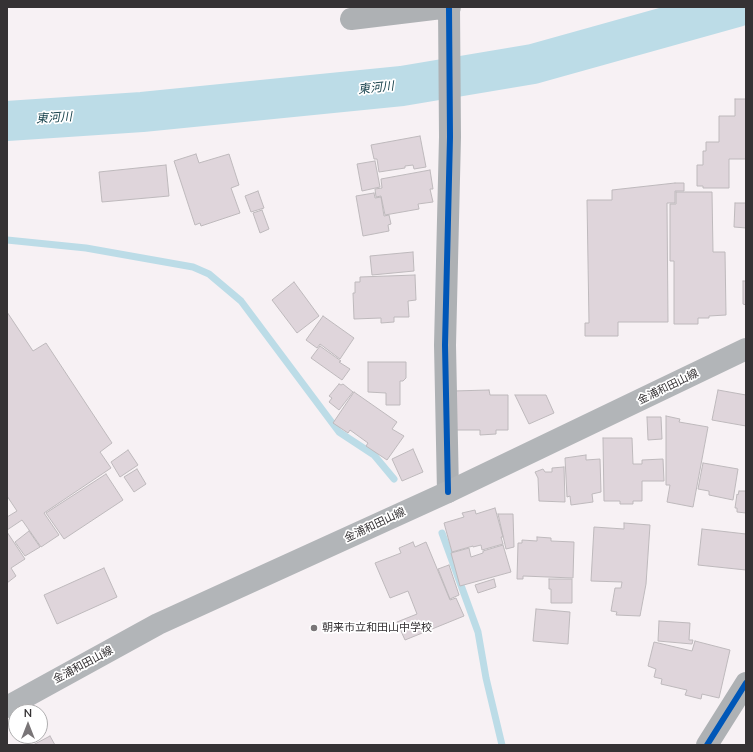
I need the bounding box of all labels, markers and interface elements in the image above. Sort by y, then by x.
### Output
water label: 東河川 [357,79,395,97]
water label: 東河川 [36,110,72,126]
street label: 金浦和田山線 [635,367,701,407]
street label: 金浦和田山線 [342,505,408,545]
place label: 朝来市立和田山中学校 [322,621,432,635]
marker: 朝来市立和田山中学校 [309,623,319,633]
street label: 金浦和田山線 [51,644,115,686]
north arrow [8,704,48,744]
text: N [24,706,32,720]

